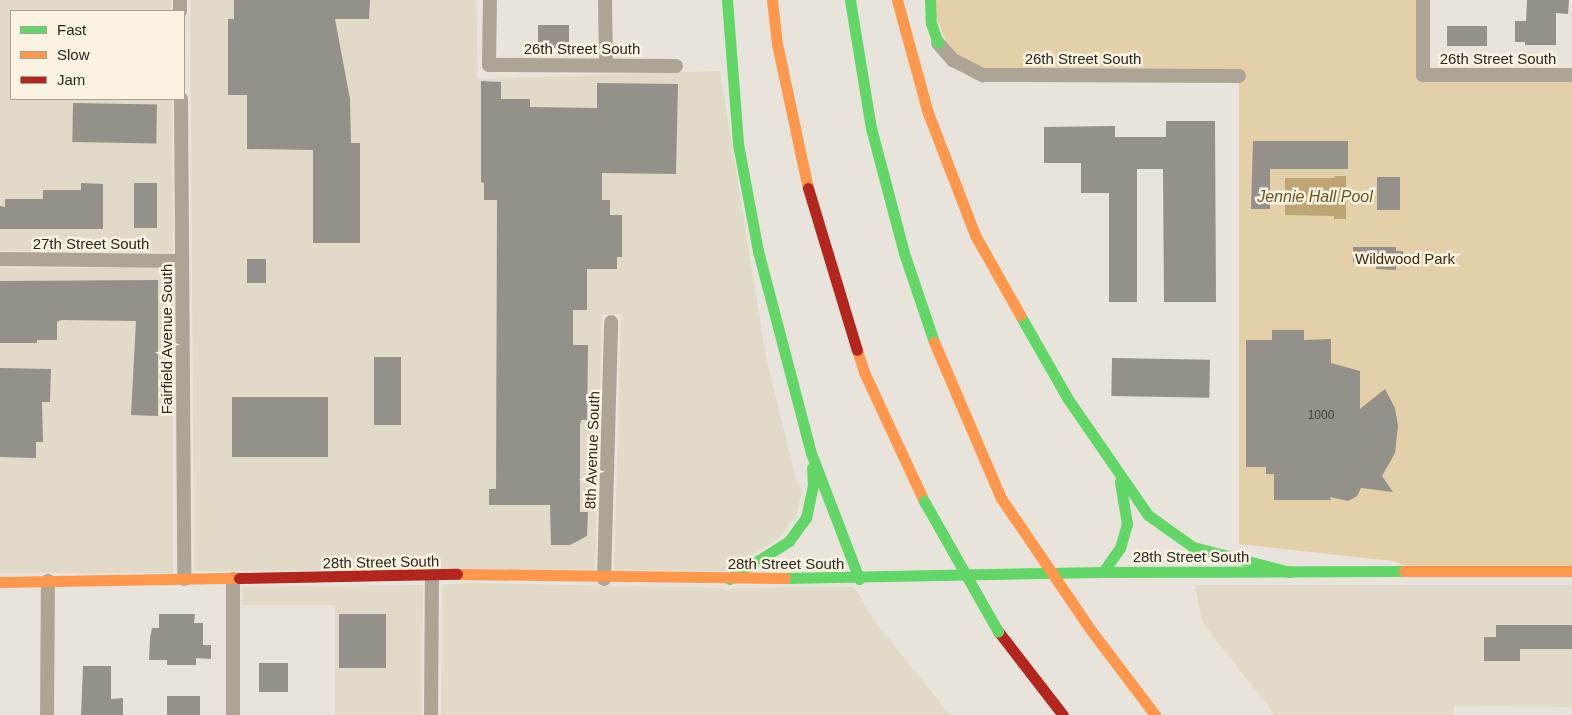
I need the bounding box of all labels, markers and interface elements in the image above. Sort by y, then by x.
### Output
legend [10,10,185,100]
text: Fast [57,21,86,38]
street label: 26th Street South [524,40,640,58]
text: Slow [57,46,90,63]
street label: 26th Street South [1025,50,1141,68]
street label: 26th Street South [1440,50,1556,68]
text: Jam [57,71,85,88]
water label: Jennie Hall Pool [1257,187,1373,207]
street label: 27th Street South [33,235,149,253]
park label: Wildwood Park [1355,250,1455,268]
street label: Fairfield Avenue South [158,263,176,415]
street label: 8th Avenue South [581,390,603,510]
house number: 1000 [1308,409,1334,423]
street label: 28th Street South [1133,548,1249,566]
street label: 28th Street South [322,552,440,572]
street label: 28th Street South [728,555,844,573]

